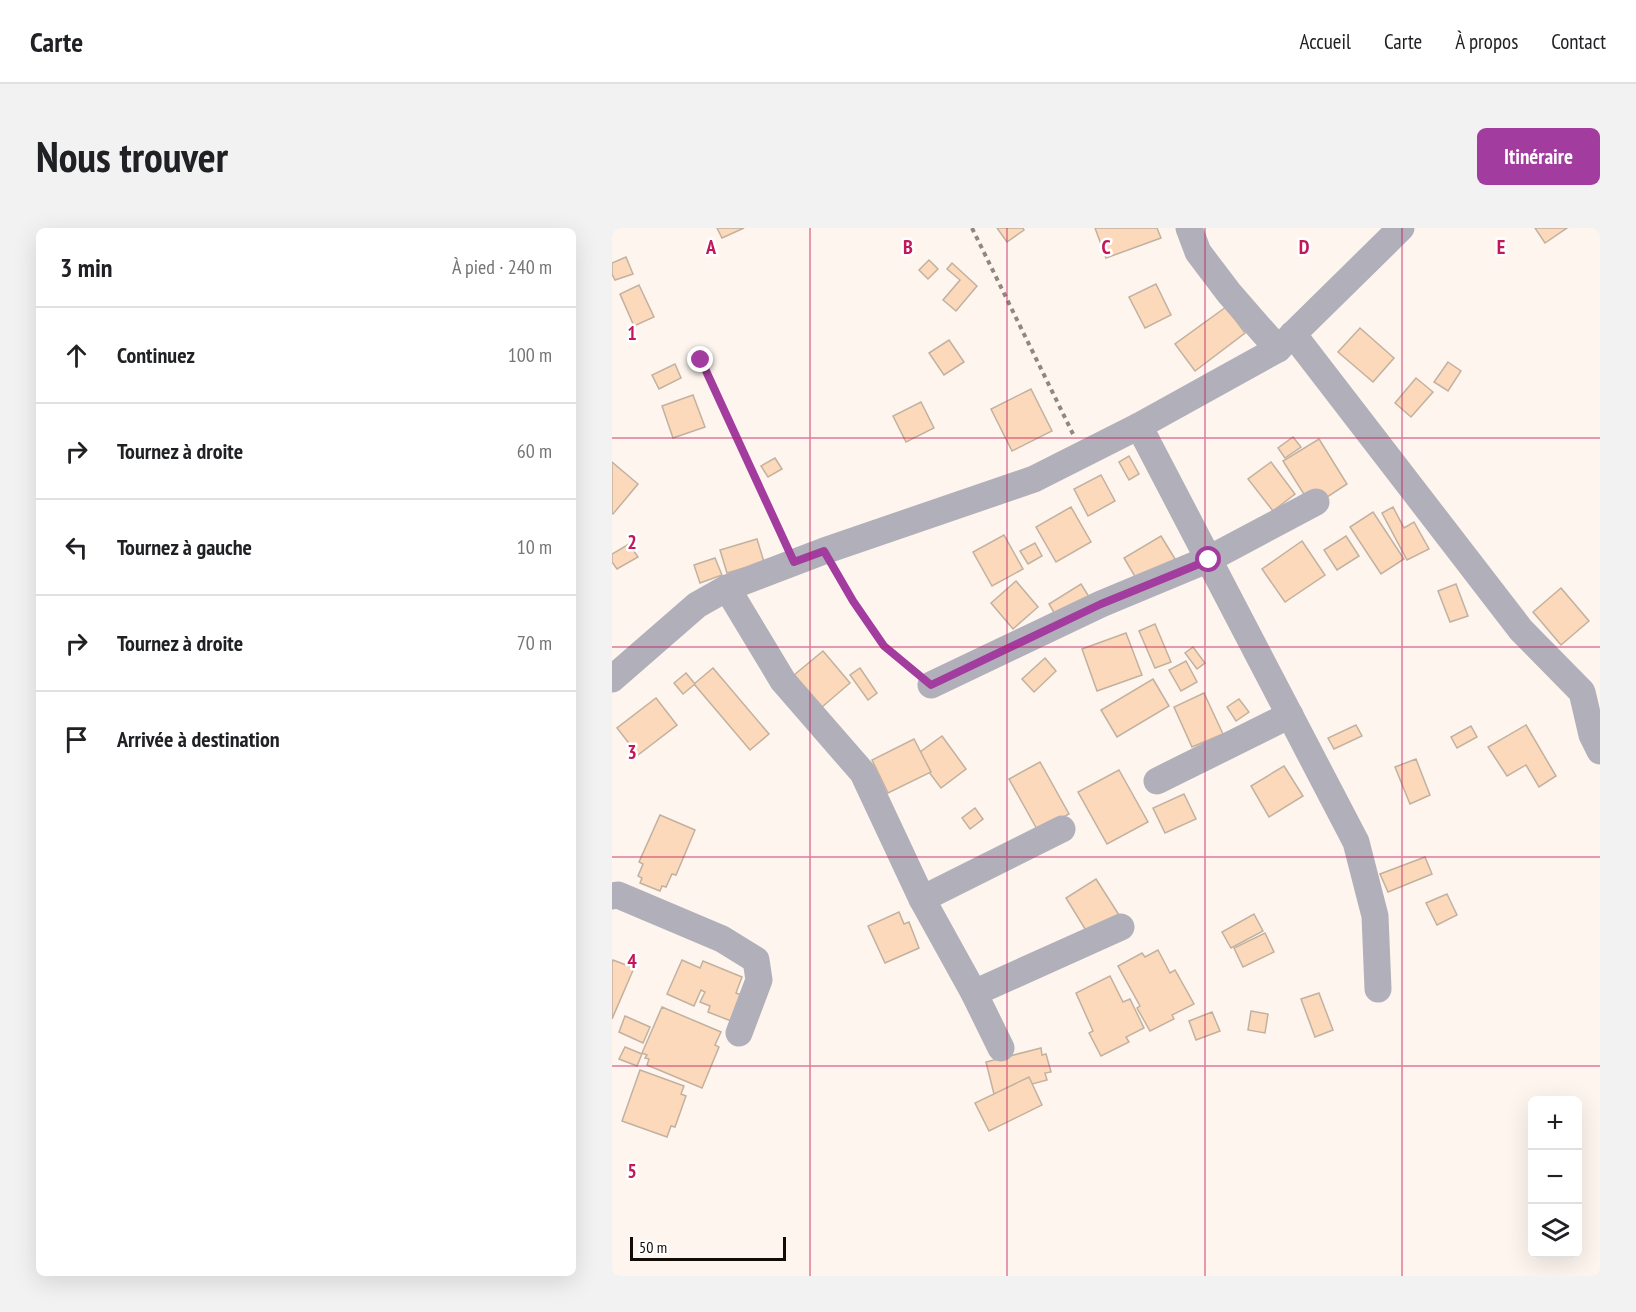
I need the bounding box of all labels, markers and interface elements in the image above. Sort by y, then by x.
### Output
text: Carte [30,23,83,60]
text: Accueil [1299,28,1351,55]
text: Carte [1384,28,1422,55]
text: À propos [1455,28,1518,55]
text: Contact [1551,28,1606,55]
button: Itinéraire [1477,128,1600,185]
text: Nous trouver [36,129,228,184]
text: A [705,234,717,260]
text: B [903,234,913,260]
text: C [1101,234,1111,260]
text: D [1299,234,1310,260]
text: E [1497,234,1505,260]
text: 3 min [60,251,113,284]
text: À pied · 240 m [452,254,552,280]
text: 1 [627,320,637,346]
icon: ahead [60,339,93,372]
text: Continuez [117,341,195,369]
text: 100 m [508,342,552,368]
route end [687,346,713,372]
icon: right [60,435,93,468]
text: Tournez à droite [117,437,243,465]
text: 60 m [517,438,552,464]
text: 2 [627,529,637,555]
icon: left [60,531,93,564]
text: Tournez à gauche [117,533,252,561]
text: 10 m [517,534,552,560]
route start [1195,546,1221,572]
icon: right [60,627,93,660]
text: Tournez à droite [117,629,243,657]
text: 70 m [517,630,552,656]
icon: arrive [60,723,93,756]
text: Arrivée à destination [117,725,280,753]
text: 3 [627,739,637,765]
text: 4 [627,948,637,974]
map controls [1528,1096,1582,1258]
button: + [1528,1096,1582,1150]
button: − [1528,1150,1582,1204]
text: 5 [627,1158,637,1184]
button: layers [1528,1204,1582,1258]
scale bar [630,1234,786,1262]
text: 50 m [639,1237,667,1257]

